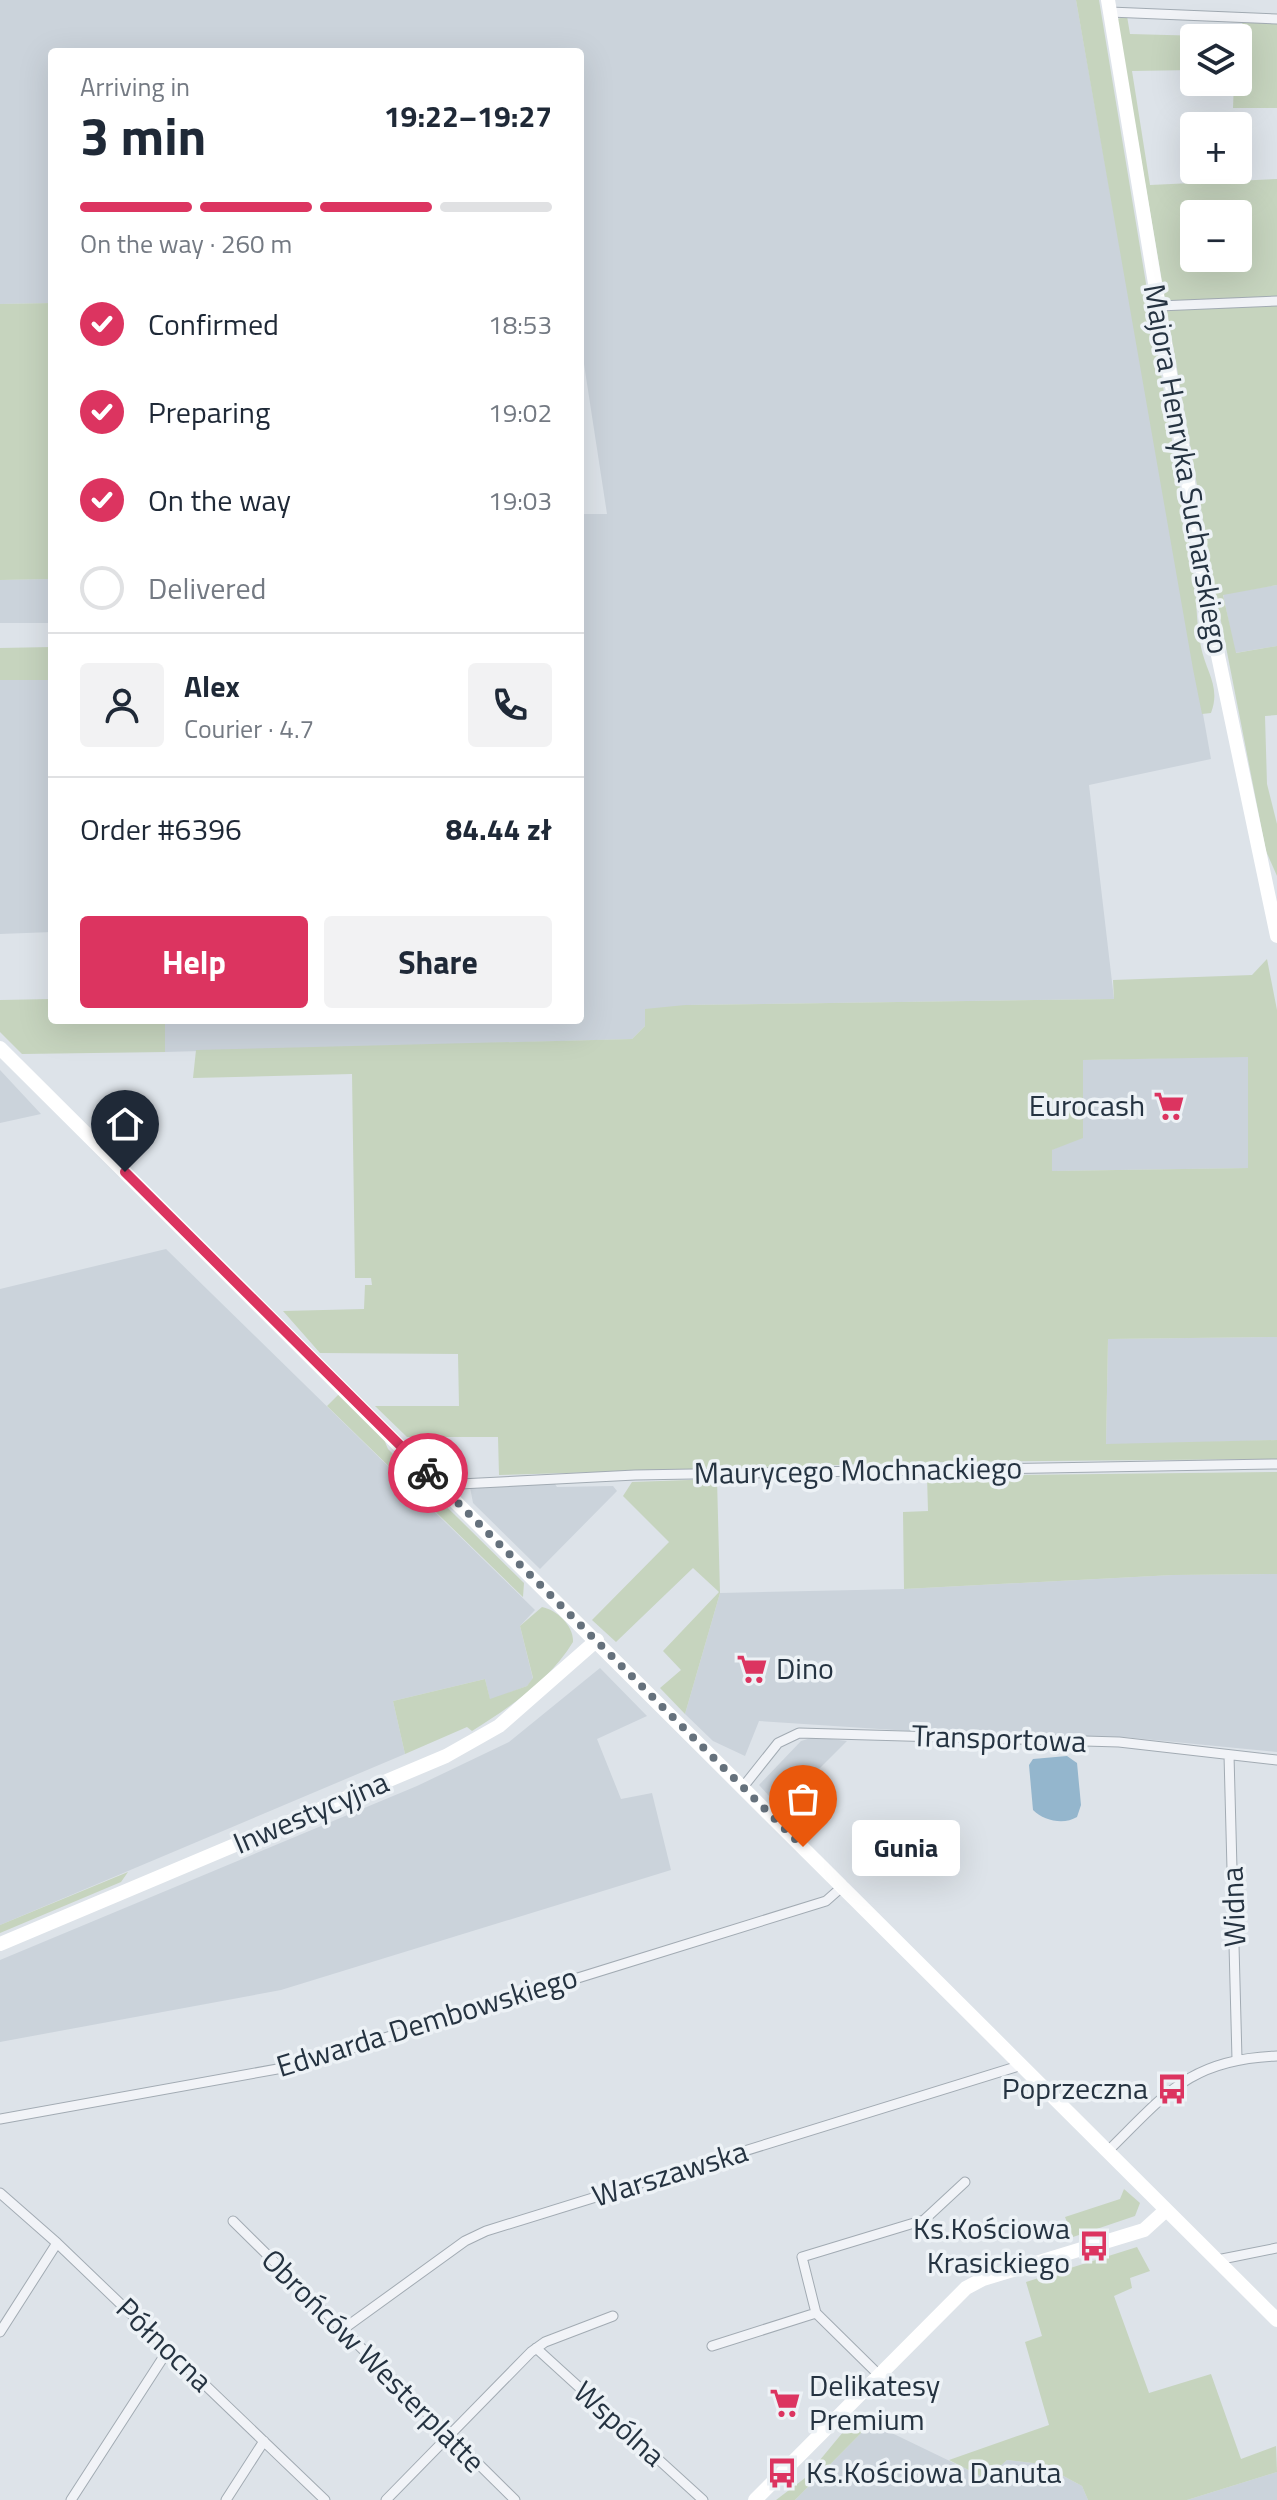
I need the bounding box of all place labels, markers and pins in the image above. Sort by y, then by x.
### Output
place label: Eurocash [1029,1082,1145,1128]
supermarket icon: Eurocash [1152,1089,1186,1123]
pin [91,1090,159,1172]
place label: Dino [776,1645,834,1691]
supermarket icon: Dino [735,1652,769,1686]
pin [769,1765,837,1847]
callout: Gunia [851,1819,959,1875]
place label: Poprzeczna [1002,2065,1148,2111]
bus stop icon: Poprzeczna [1155,2072,1189,2106]
place label: Ks.Kościowa Krasickiego [913,2205,1070,2285]
bus stop icon: Ks.Kościowa Krasickiego [1077,2229,1111,2263]
place label: Delikatesy Premium [809,2362,940,2442]
supermarket icon: Delikatesy Premium [768,2386,802,2420]
place label: Ks.Kościowa Danuta [806,2449,1062,2495]
bus stop icon: Ks.Kościowa Danuta [765,2456,799,2490]

